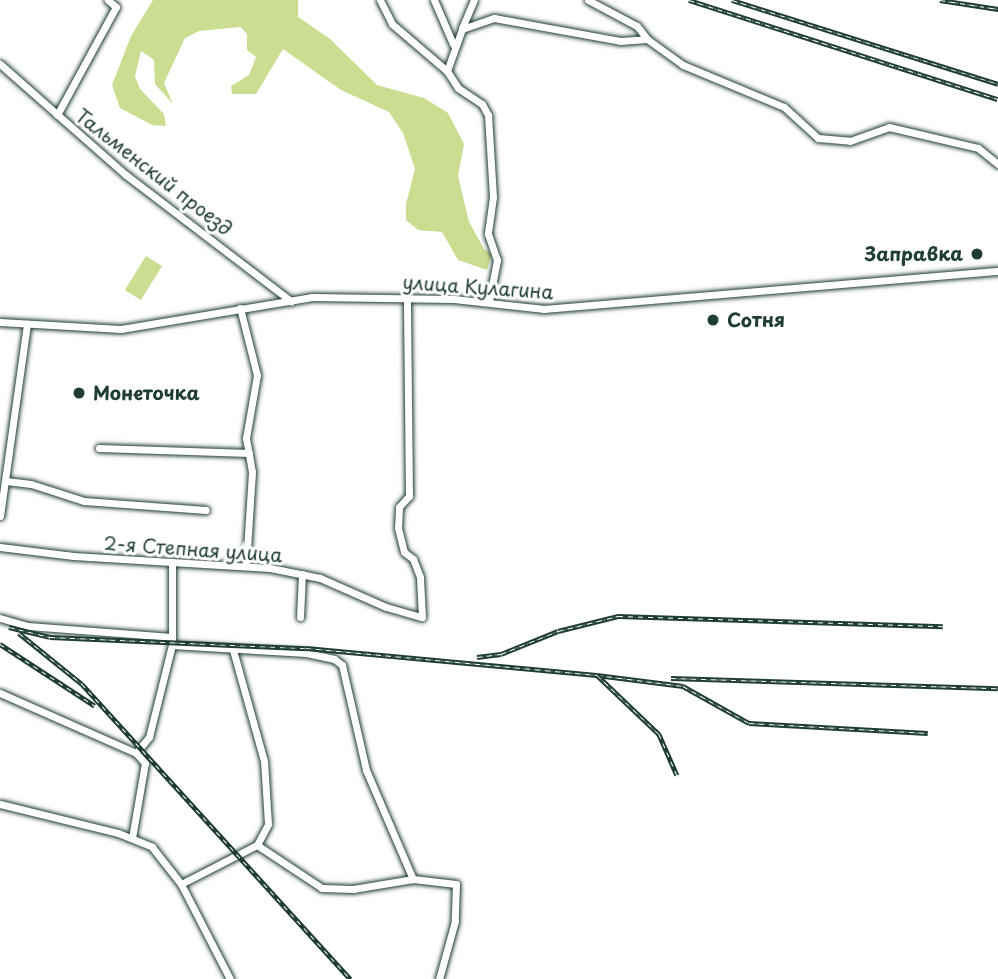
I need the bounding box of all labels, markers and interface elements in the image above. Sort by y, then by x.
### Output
street label: Тальменский проезд [71,104,237,240]
place label: Заправка [865,243,963,265]
marker: Заправка [969,246,985,262]
street label: улица Кулагина [401,270,555,304]
place label: Сотня [727,309,785,331]
marker: Сотня [705,312,721,328]
place label: Монеточка [93,382,200,404]
marker: Монеточка [71,385,87,401]
street label: 2-я Степная улица [102,531,284,567]

